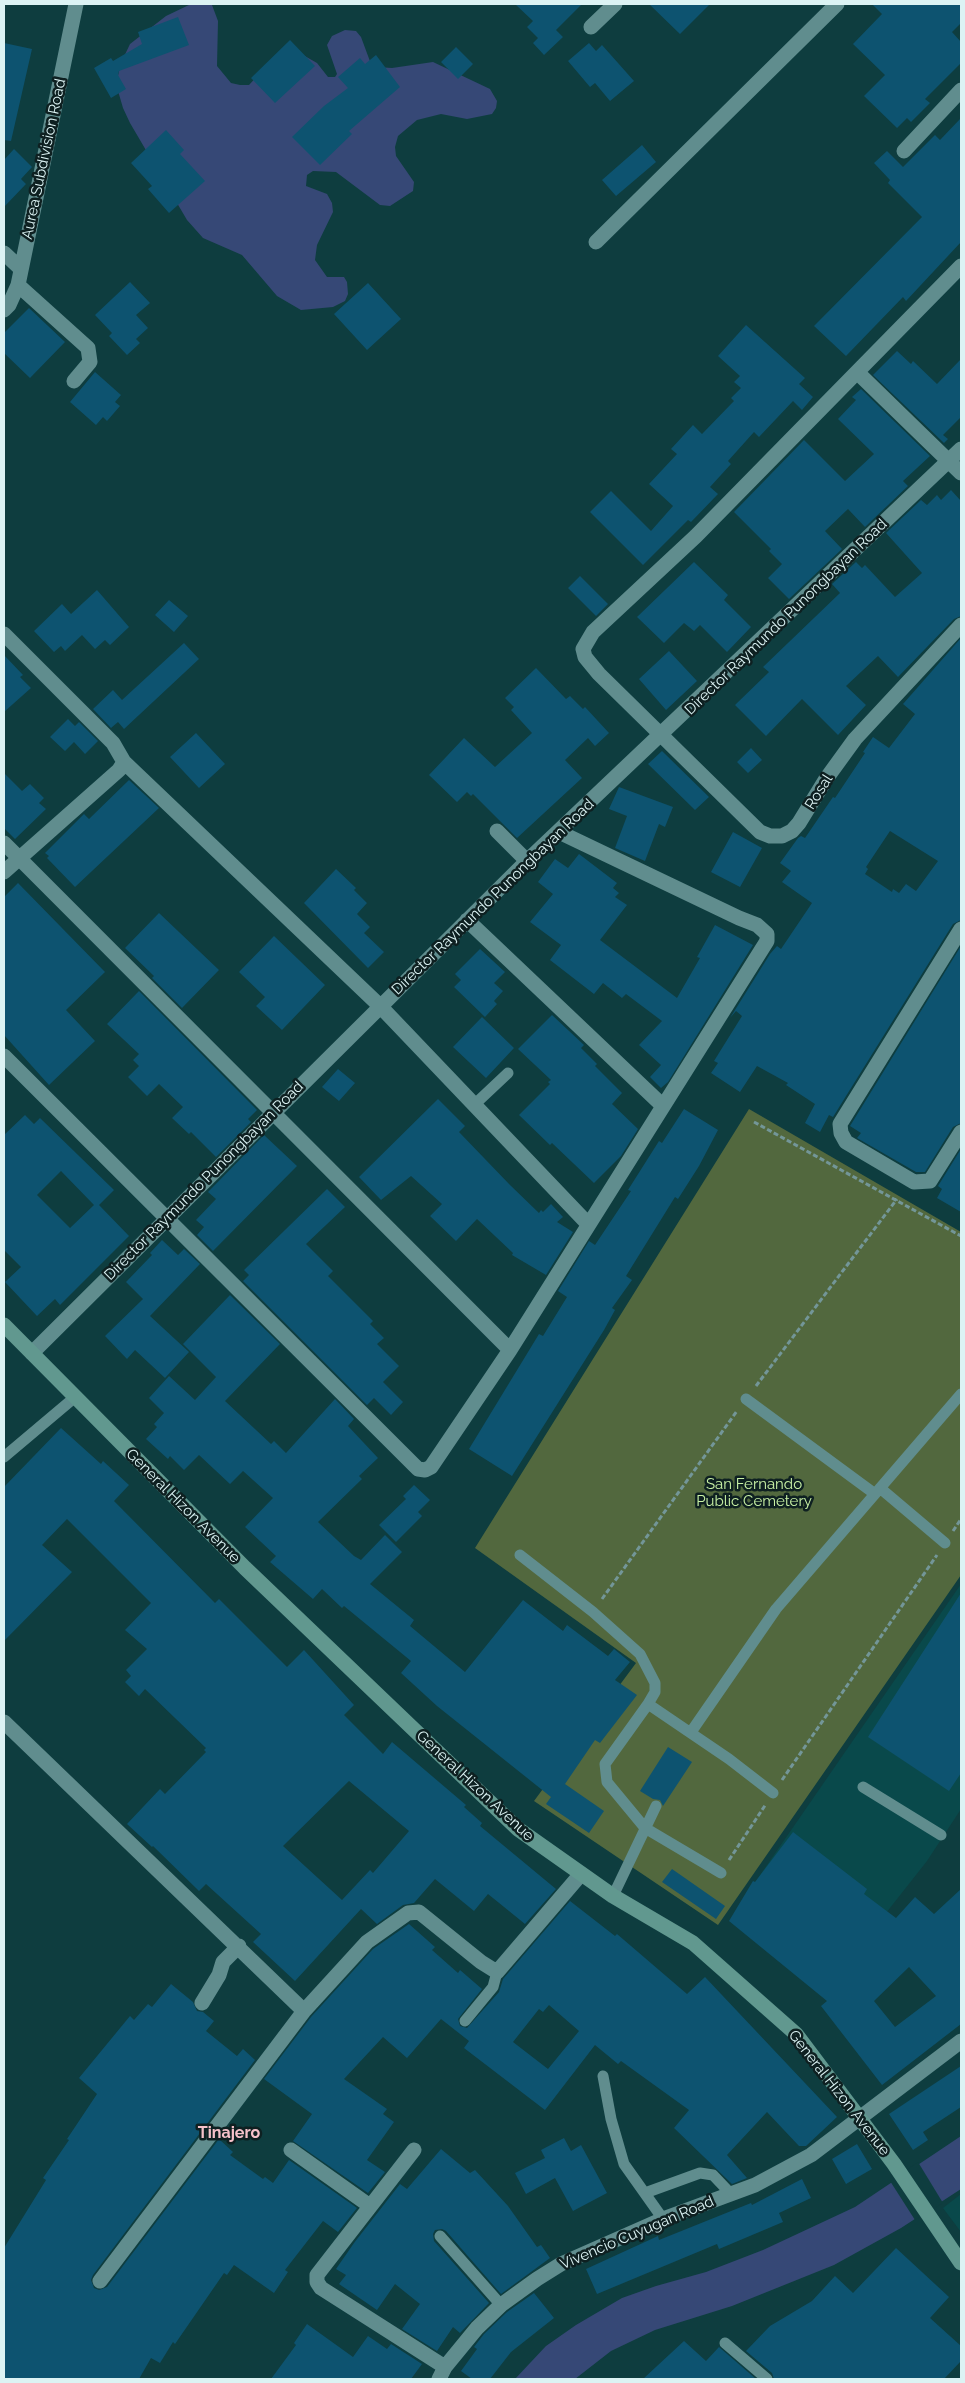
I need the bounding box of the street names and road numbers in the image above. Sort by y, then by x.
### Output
street label: Aurea Subdivision Road [18,77,70,241]
street label: Director Raymundo Punongbayan Road [681,515,891,719]
street label: Rosal [801,771,837,813]
street label: Director Raymundo Punongbayan Road [388,795,598,999]
street label: Director Raymundo Punongbayan Road [101,1078,307,1284]
street label: General Hizon Avenue [122,1445,244,1567]
street label: General Hizon Avenue [413,1727,537,1845]
street label: General Hizon Avenue [784,2027,894,2159]
street label: Vivencio Cuyugan Road [557,2192,717,2274]

